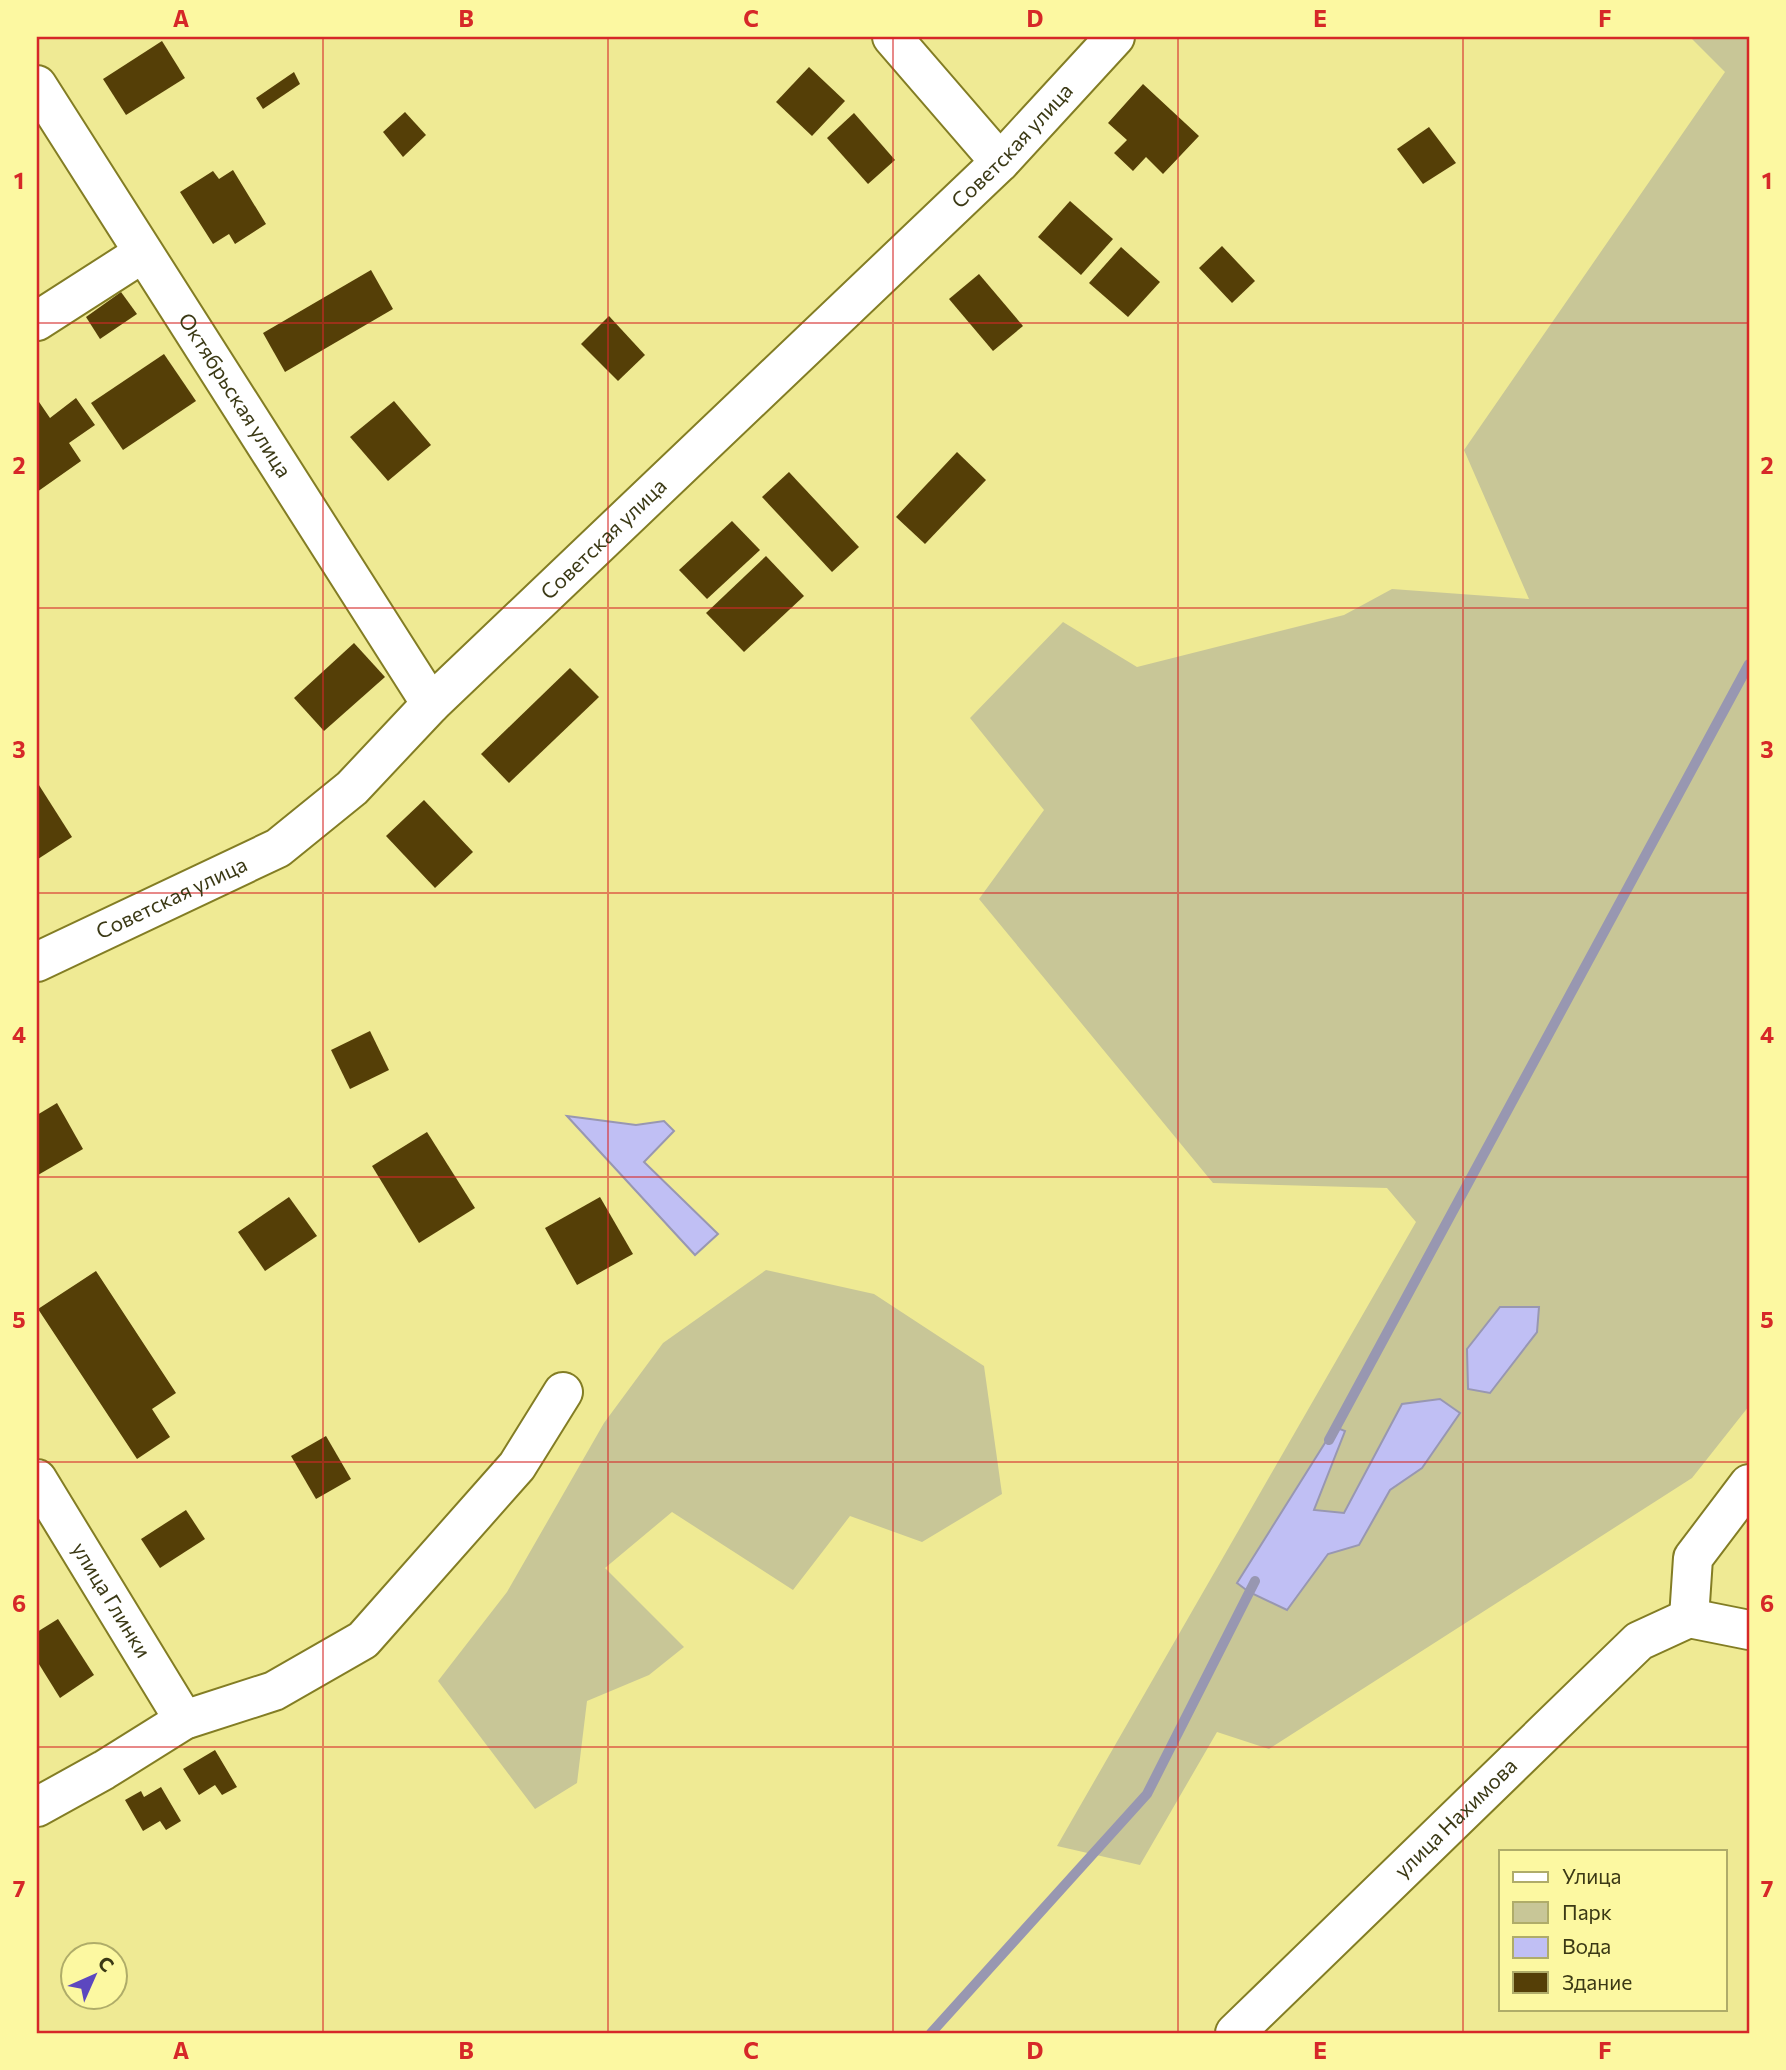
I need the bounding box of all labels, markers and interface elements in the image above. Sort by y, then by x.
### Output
text: A [173,4,190,32]
text: B [458,4,474,32]
text: C [743,4,759,32]
text: D [1027,4,1044,32]
text: E [1313,4,1327,32]
text: F [1598,4,1612,32]
street label: Советская улица [945,77,1077,213]
text: 1 [14,166,24,194]
text: 1 [1762,166,1772,194]
street label: Октябрьская улица [174,308,297,482]
text: 2 [12,451,26,479]
text: 2 [1760,451,1774,479]
street label: Советская улица [535,473,671,604]
text: 3 [12,735,26,763]
text: 3 [1760,735,1774,763]
street label: Советская улица [92,851,251,943]
text: 4 [12,1020,26,1048]
text: 4 [1760,1020,1774,1048]
text: 5 [12,1305,26,1333]
text: 5 [1760,1305,1774,1333]
street label: улица Глинки [68,1537,157,1662]
text: 6 [12,1589,26,1617]
text: 6 [1760,1589,1774,1617]
street label: улица Нахимова [1389,1752,1521,1882]
legend [1499,1850,1726,2010]
text: Улица [1562,1863,1621,1888]
text: 7 [13,1874,25,1902]
text: 7 [1761,1874,1773,1902]
text: Парк [1562,1899,1612,1924]
text: Вода [1562,1933,1611,1958]
north arrow [60,1940,130,2010]
text: С [94,1951,119,1976]
text: Здание [1562,1969,1632,1994]
text: A [173,2036,190,2064]
text: B [458,2036,474,2064]
text: C [743,2036,759,2064]
text: D [1027,2036,1044,2064]
text: E [1313,2036,1327,2064]
text: F [1598,2036,1612,2064]

